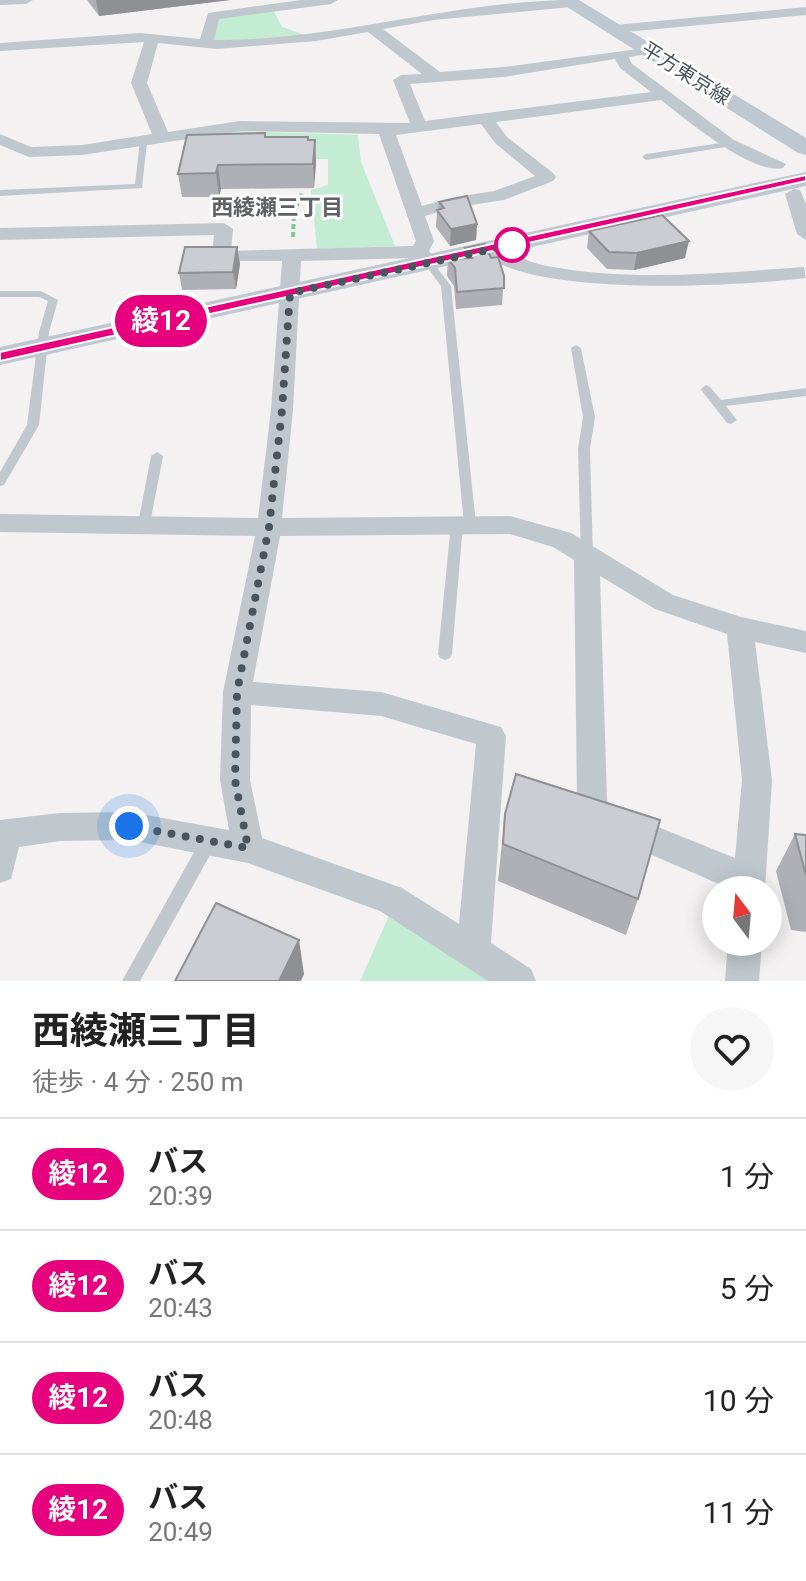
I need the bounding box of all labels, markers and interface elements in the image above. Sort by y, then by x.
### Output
street label: 平方東京線 [637,36,735,110]
district label: 西綾瀬三丁目 [211,195,343,220]
unlabelled marker [495,228,529,262]
line badge: 綾12 [115,295,207,347]
text: 綾12 [131,304,191,337]
your location [109,806,149,846]
north arrow [702,876,782,956]
map controls [702,876,782,956]
button: heart [690,1007,774,1091]
text: 西綾瀬三丁目 [32,1009,260,1053]
text: 徒歩 · 4 分 · 250 m [32,1067,244,1097]
text: バス [148,1144,208,1179]
text: 綾12 [48,1157,108,1190]
text: 1 分 [720,1159,774,1194]
text: 20:39 [148,1181,213,1211]
text: バス [148,1256,208,1291]
text: 綾12 [48,1269,108,1302]
text: 5 分 [720,1271,774,1306]
text: 20:43 [148,1293,213,1323]
text: バス [148,1368,208,1403]
text: 綾12 [48,1381,108,1414]
text: 10 分 [703,1383,774,1418]
text: 20:48 [148,1405,213,1435]
text: バス [148,1480,208,1515]
text: 綾12 [48,1493,108,1526]
text: 11 分 [703,1495,774,1530]
text: 20:49 [148,1517,213,1547]

